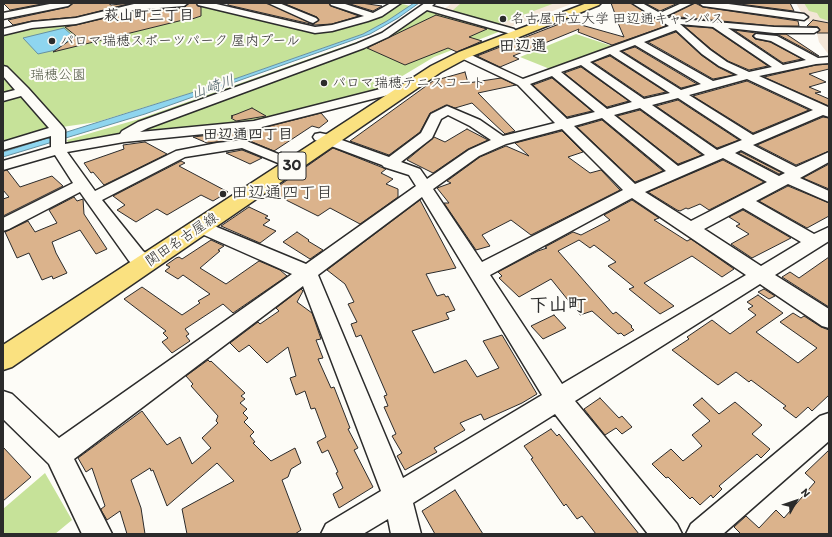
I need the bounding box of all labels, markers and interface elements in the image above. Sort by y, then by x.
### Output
district label: 萩山町三丁目 [104,7,194,25]
place label: 名古屋市立大学 田辺通キャンパス [511,11,724,27]
marker: 名古屋市立大学 田辺通キャンパス [498,14,508,24]
place label: パロマ瑞穂スポーツパーク 屋内プール [60,33,300,49]
marker: パロマ瑞穂スポーツパーク 屋内プール [47,36,57,46]
district label: 田辺通 [499,37,547,57]
park label: 瑞穂公園 [30,67,86,83]
water label: 山崎川 [189,72,237,104]
place label: パロマ瑞穂テニスコート [332,75,486,91]
marker: パロマ瑞穂テニスコート [319,78,329,88]
district label: 田辺通四丁目 [203,126,293,144]
road number: 30 [278,152,306,180]
place label: 田辺通四丁目 [231,184,333,204]
marker: 田辺通四丁目 [218,189,228,199]
street label: 関田名古屋線 [142,210,222,270]
district label: 下山町 [530,295,586,317]
north arrow [776,481,816,521]
text: N [798,486,813,500]

